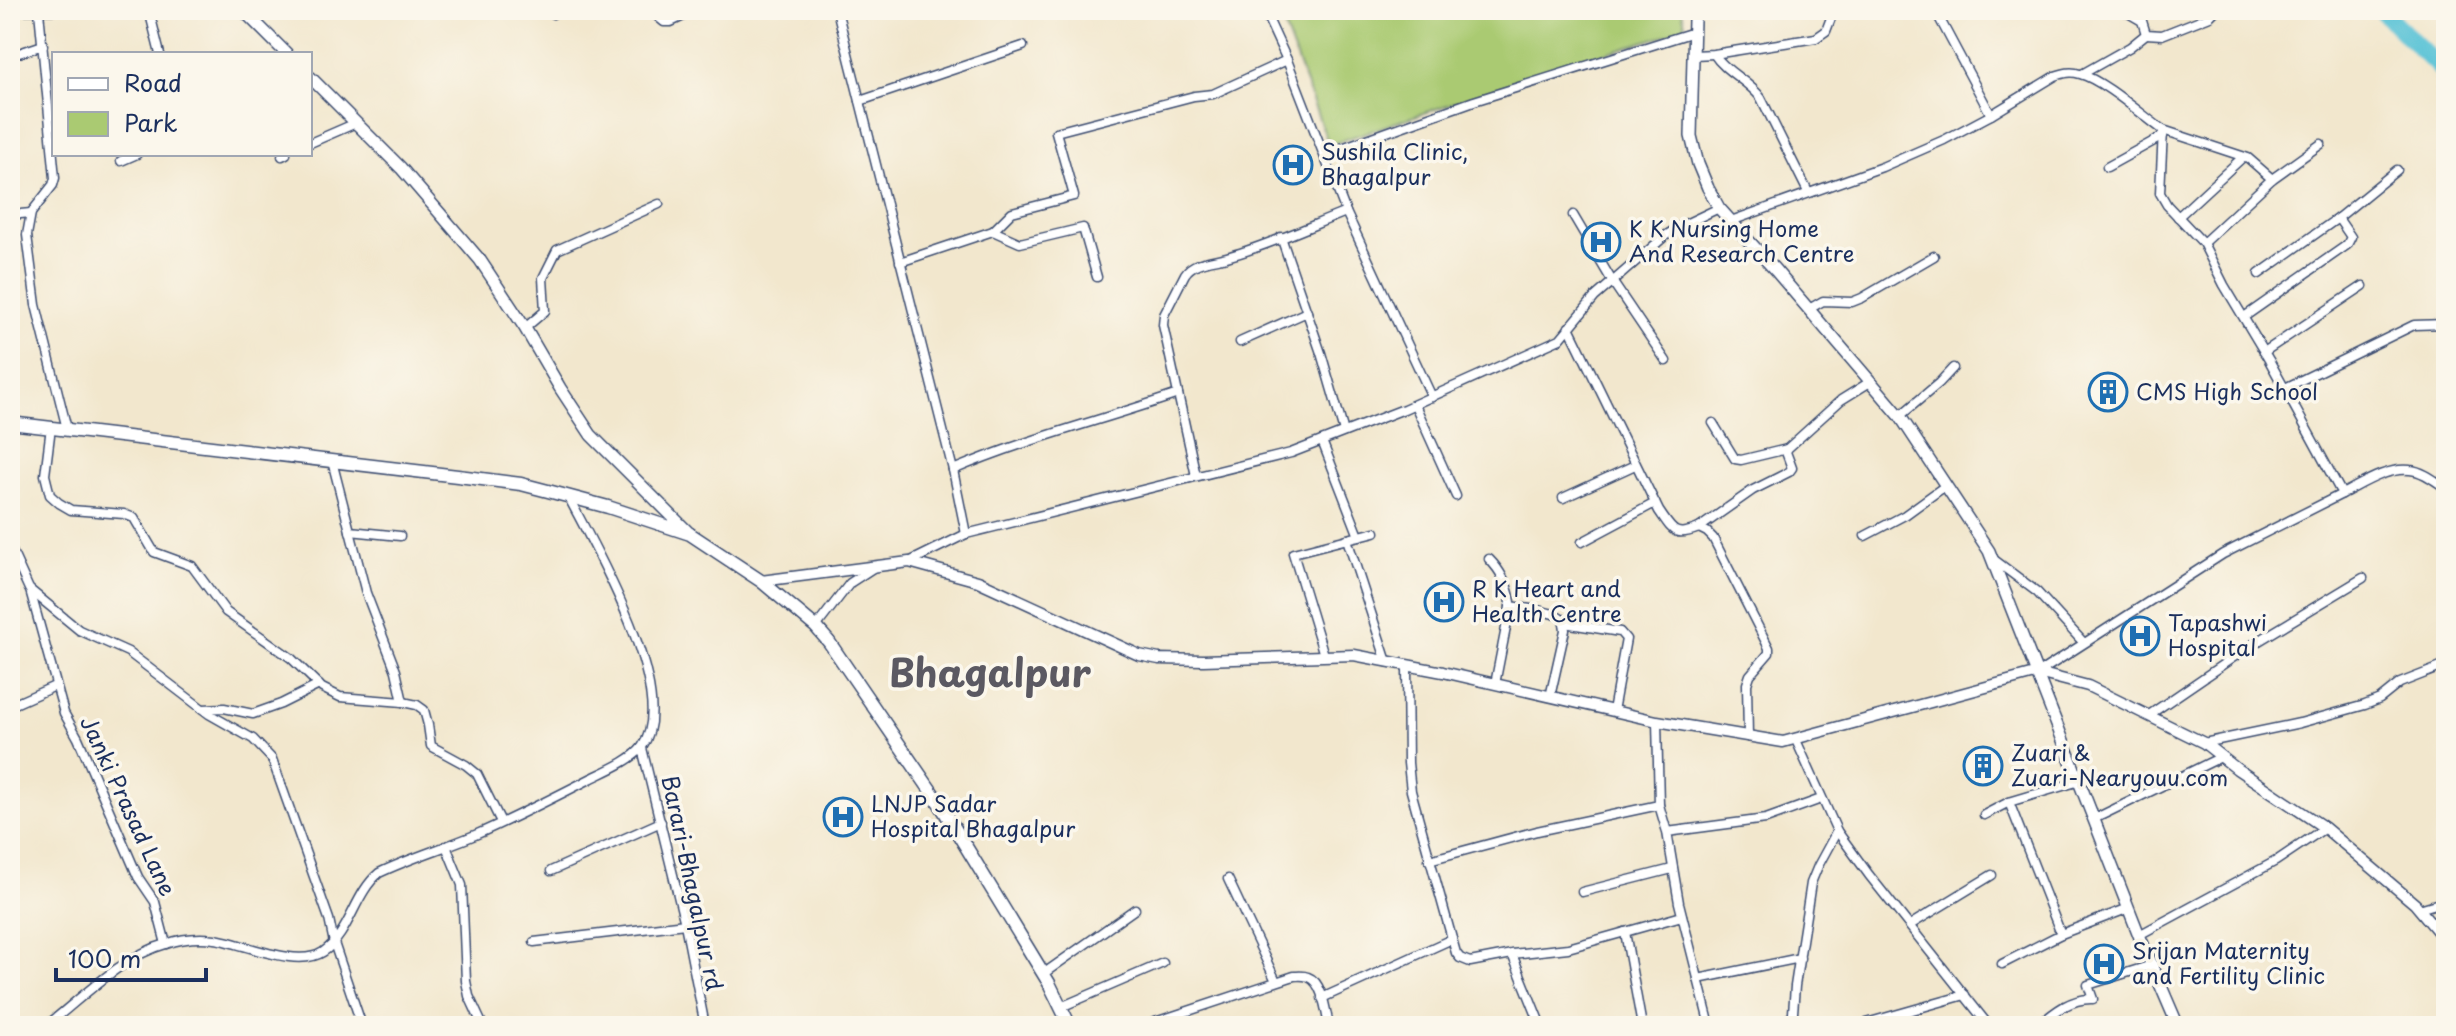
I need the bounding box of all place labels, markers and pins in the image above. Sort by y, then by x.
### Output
place label: Sushila Clinic, Bhagalpur [1321,134,1468,192]
hospital icon: Sushila Clinic, Bhagalpur [1272,144,1314,186]
place label: K K Nursing Home And Research Centre [1629,211,1854,269]
hospital icon: K K Nursing Home And Research Centre [1580,221,1622,263]
building icon: CMS High School [2087,371,2129,413]
place label: CMS High School [2136,374,2318,407]
place label: R K Heart and Health Centre [1472,571,1622,629]
hospital icon: R K Heart and Health Centre [1423,581,1465,623]
place label: Tapashwi Hospital [2168,605,2267,663]
hospital icon: Tapashwi Hospital [2119,615,2161,657]
place label: Zuari & Zuari-Nearyouu.com [2011,735,2228,793]
building icon: Zuari & Zuari-Nearyouu.com [1962,745,2004,787]
place label: LNJP Sadar Hospital Bhagalpur [871,786,1075,844]
hospital icon: LNJP Sadar Hospital Bhagalpur [822,796,864,838]
place label: Srijan Maternity and Fertility Clinic [2132,933,2325,991]
hospital icon: Srijan Maternity and Fertility Clinic [2083,943,2125,985]

